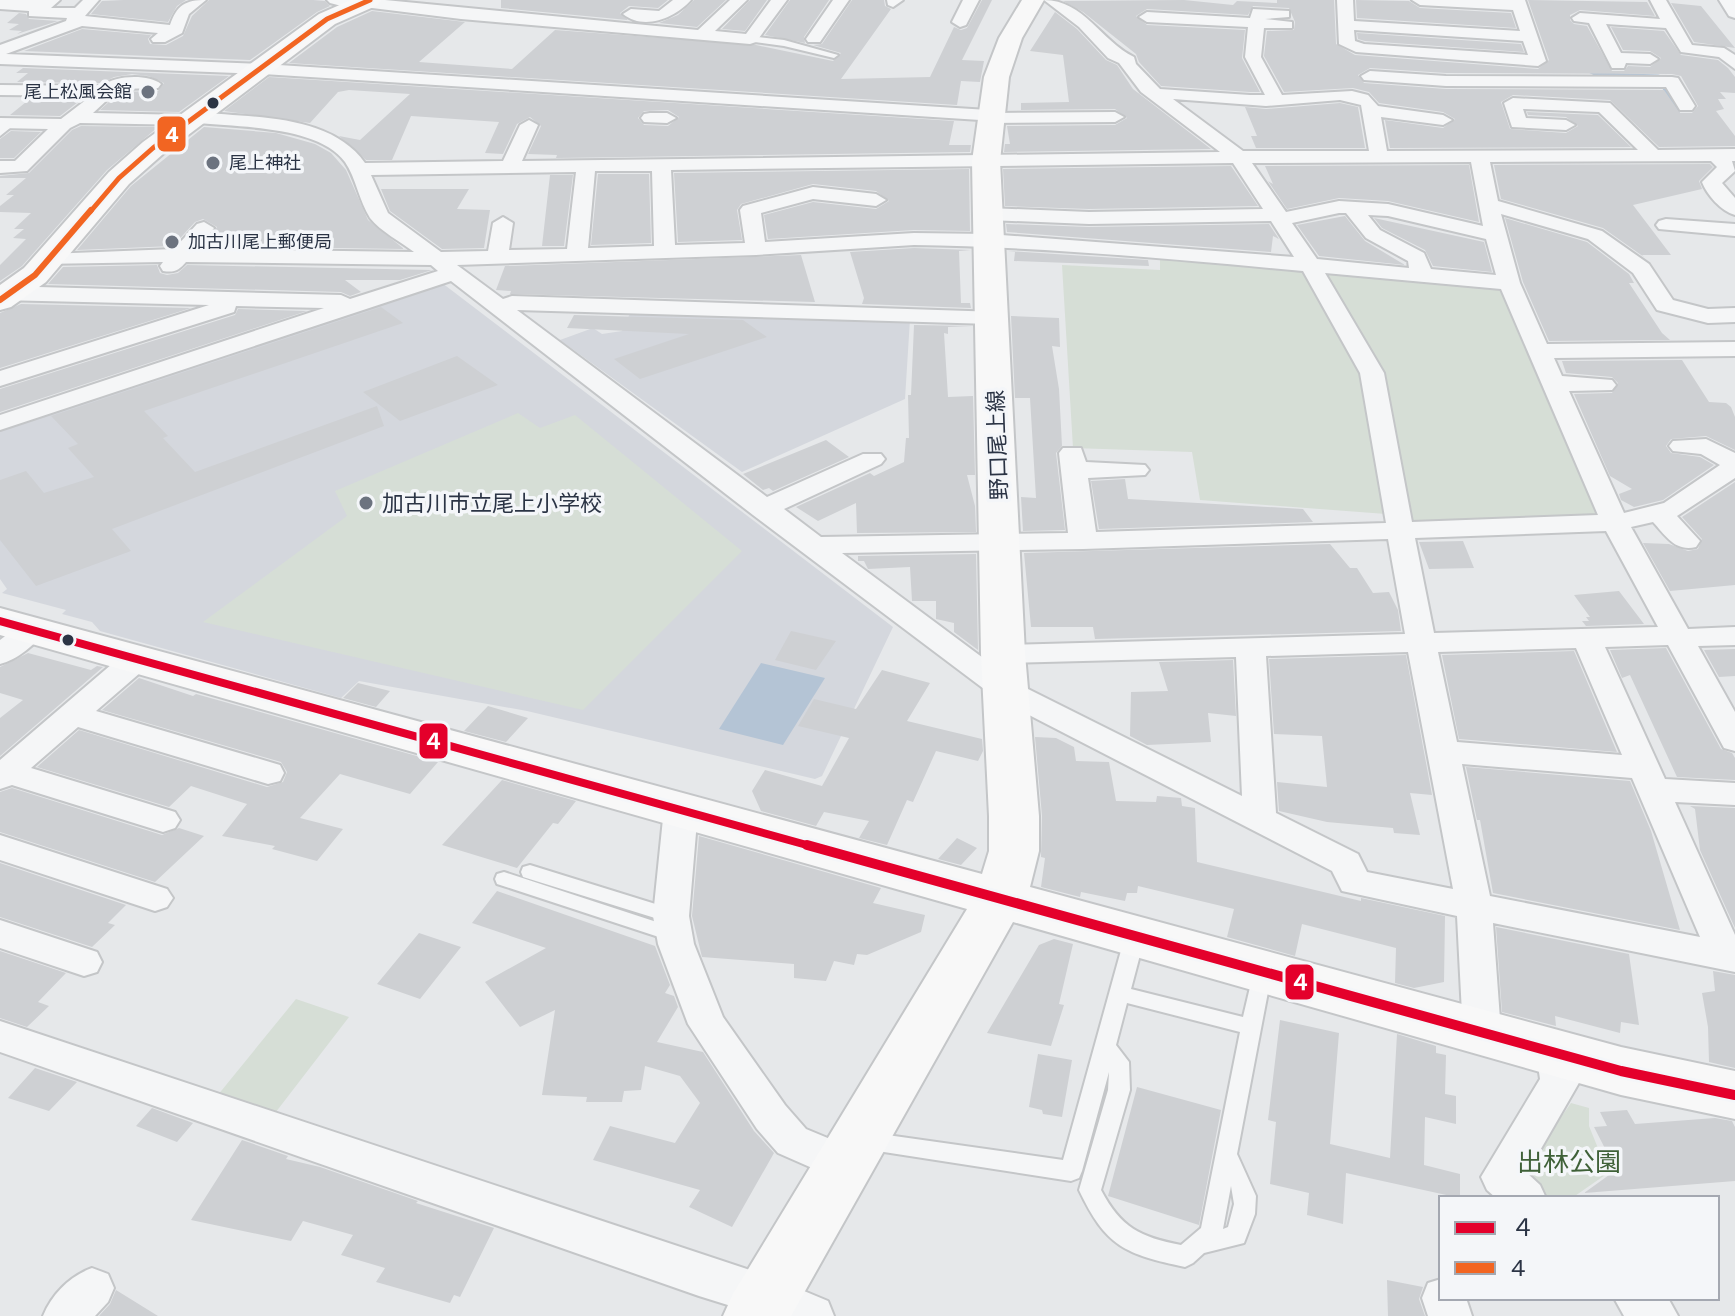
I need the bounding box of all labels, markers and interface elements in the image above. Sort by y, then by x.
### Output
place label: 尾上松風会館 [24,80,132,102]
marker: 尾上松風会館 [139,83,157,101]
unlabelled marker [205,95,221,111]
line badge: 4 [156,115,187,153]
text: 4 [165,120,179,147]
place label: 尾上神社 [229,151,301,173]
marker: 尾上神社 [204,154,222,172]
place label: 加古川尾上郵便局 [188,230,332,252]
marker: 加古川尾上郵便局 [163,233,181,251]
street label: 野口尾上線 [981,390,1012,500]
place label: 加古川市立尾上小学校 [382,489,602,516]
marker: 加古川市立尾上小学校 [357,494,375,512]
unlabelled marker [60,632,76,648]
line badge: ４ [418,722,449,760]
text: ４ [422,727,444,754]
line badge: ４ [1284,963,1315,1001]
text: ４ [1289,968,1311,995]
park label: 出林公園 [1517,1145,1621,1176]
legend [1439,1196,1719,1300]
text: ４ [1511,1212,1535,1241]
text: 4 [1511,1252,1525,1281]

